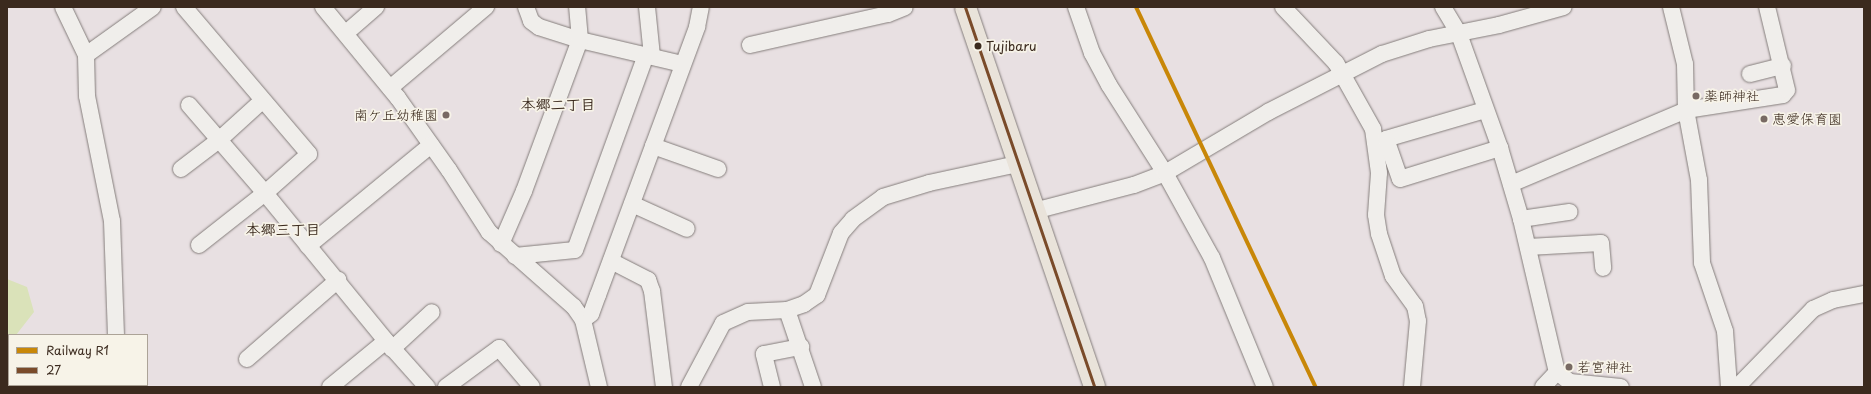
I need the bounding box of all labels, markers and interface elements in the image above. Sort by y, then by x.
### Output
place label: Tujibaru [986,38,1037,54]
marker: Tujibaru [973,41,983,51]
place label: 薬師神社 [1704,88,1760,104]
marker: 薬師神社 [1691,91,1701,101]
district label: 本郷二丁目 [521,95,595,113]
place label: 南ケ丘幼稚園 [354,107,438,123]
marker: 南ケ丘幼稚園 [441,110,451,120]
place label: 恵愛保育園 [1772,111,1842,127]
marker: 恵愛保育園 [1759,114,1769,124]
district label: 本郷三丁目 [246,220,320,238]
legend [8,334,148,386]
text: Railway R1 [46,341,109,359]
place label: 若宮神社 [1577,359,1633,375]
text: 27 [46,361,61,379]
marker: 若宮神社 [1564,362,1574,372]

